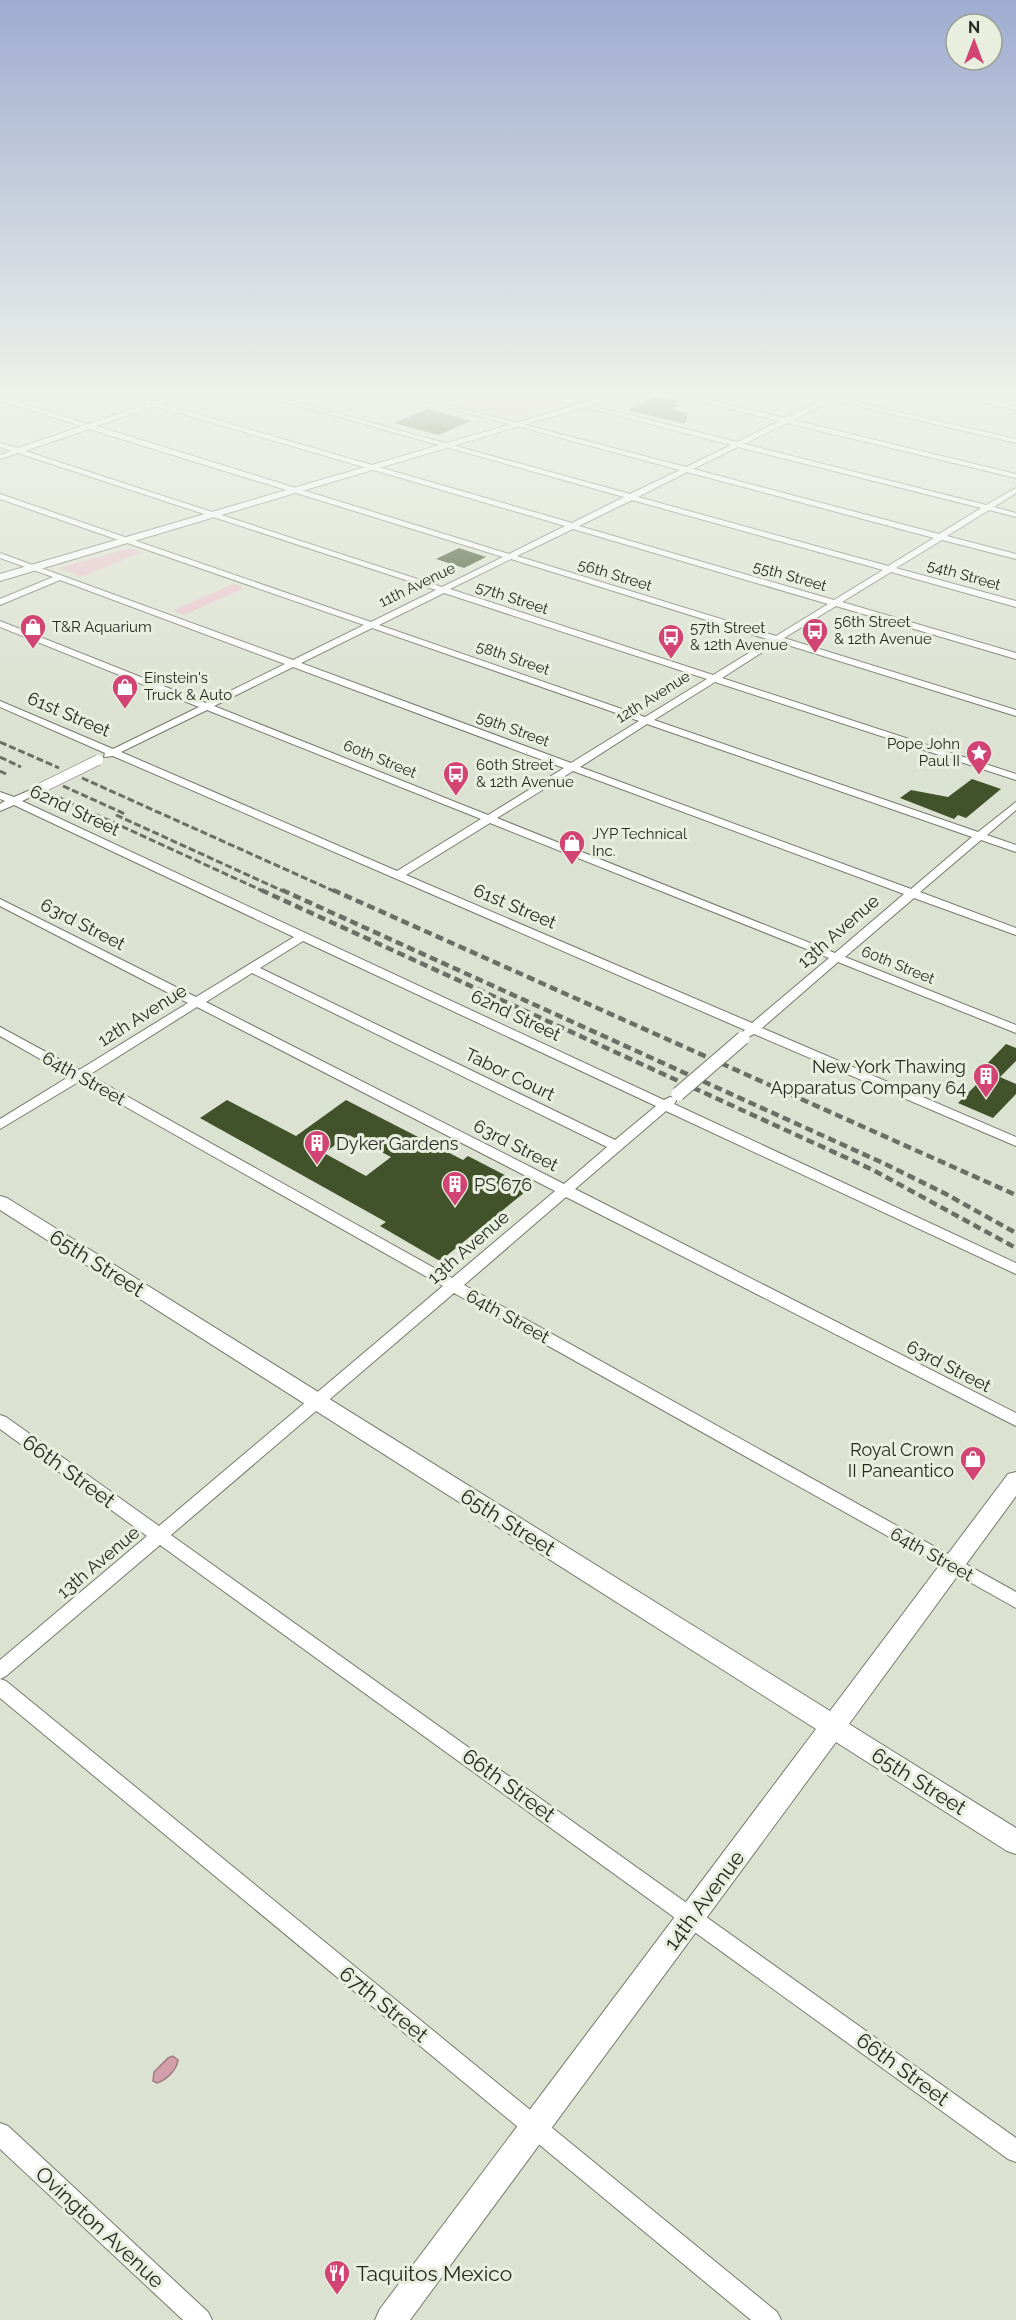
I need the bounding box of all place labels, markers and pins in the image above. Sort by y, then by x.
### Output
shop icon: T&R Aquarium [18,612,48,650]
place label: 56th Street & 12th Avenue [834,613,932,648]
bus stop icon: 56th Street & 12th Avenue [800,616,830,654]
place label: T&R Aquarium [52,618,152,636]
place label: 57th Street & 12th Avenue [690,619,788,654]
bus stop icon: 57th Street & 12th Avenue [656,622,686,660]
place label: Einstein's Truck & Auto [144,669,232,704]
shop icon: Einstein's Truck & Auto [110,672,140,710]
place label: Pope John Paul II [887,735,960,770]
place icon: Pope John Paul II [964,738,994,776]
place label: 60th Street & 12th Avenue [476,756,574,791]
bus stop icon: 60th Street & 12th Avenue [441,759,471,797]
place label: JYP Technical Inc. [592,825,688,860]
shop icon: JYP Technical Inc. [557,828,587,866]
place label: New York Thawing Apparatus Company 64 [770,1056,966,1098]
building icon: New York Thawing Apparatus Company 64 [971,1061,1001,1099]
building icon: Dyker Gardens [302,1128,332,1166]
place label: Dyker Gardens [336,1133,459,1154]
building icon: PS 676 [440,1169,470,1207]
place label: PS 676 [474,1174,532,1195]
place label: Royal Crown II Paneantico [848,1439,954,1481]
shop icon: Royal Crown II Paneantico [958,1444,988,1482]
restaurant icon: Taquitos Mexico [322,2258,352,2296]
place label: Taquitos Mexico [356,2261,512,2286]

